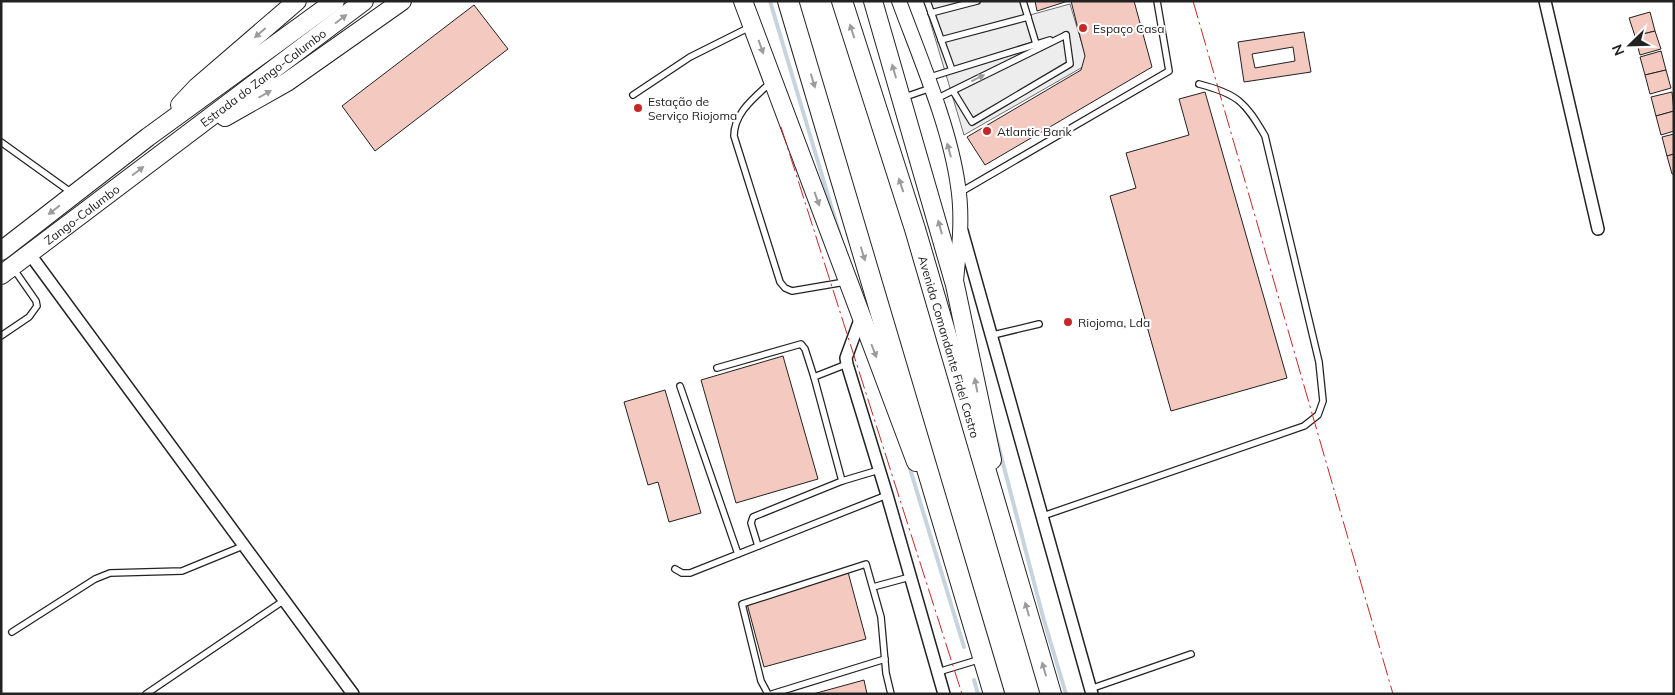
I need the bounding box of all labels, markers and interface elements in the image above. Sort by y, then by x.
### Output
one-way arrow [334,13,347,24]
north arrow [1605,20,1655,70]
place label: Espaço Casa [1093,21,1164,36]
marker: Espaço Casa [1077,22,1089,34]
one-way arrow [847,23,855,38]
street label: Estrada do Zango-Calumbo [197,25,329,130]
one-way arrow [254,27,266,39]
one-way arrow [758,39,765,54]
text: N [1608,42,1628,58]
one-way arrow [890,63,898,78]
one-way arrow [809,74,817,89]
one-way arrow [971,74,985,82]
one-way arrow [258,90,272,99]
place label: Estação de Serviço Riojoma [648,94,737,123]
marker: Estação de Serviço Riojoma [632,102,644,114]
place label: Atlantic Bank [997,124,1072,139]
marker: Atlantic Bank [981,125,993,137]
one-way arrow [945,142,953,157]
one-way arrow [131,166,144,177]
one-way arrow [897,178,904,193]
street label: Zango-Calumbo [41,181,122,247]
one-way arrow [813,192,821,207]
one-way arrow [48,204,61,215]
one-way arrow [935,219,943,234]
one-way arrow [859,247,867,262]
street label: Avenida Comandante Fidel Castro [916,254,983,440]
place label: Riojoma, Lda [1078,315,1150,330]
marker: Riojoma, Lda [1062,316,1074,328]
one-way arrow [870,344,878,359]
one-way arrow [971,377,979,393]
one-way arrow [1023,602,1031,617]
one-way arrow [1040,661,1048,676]

